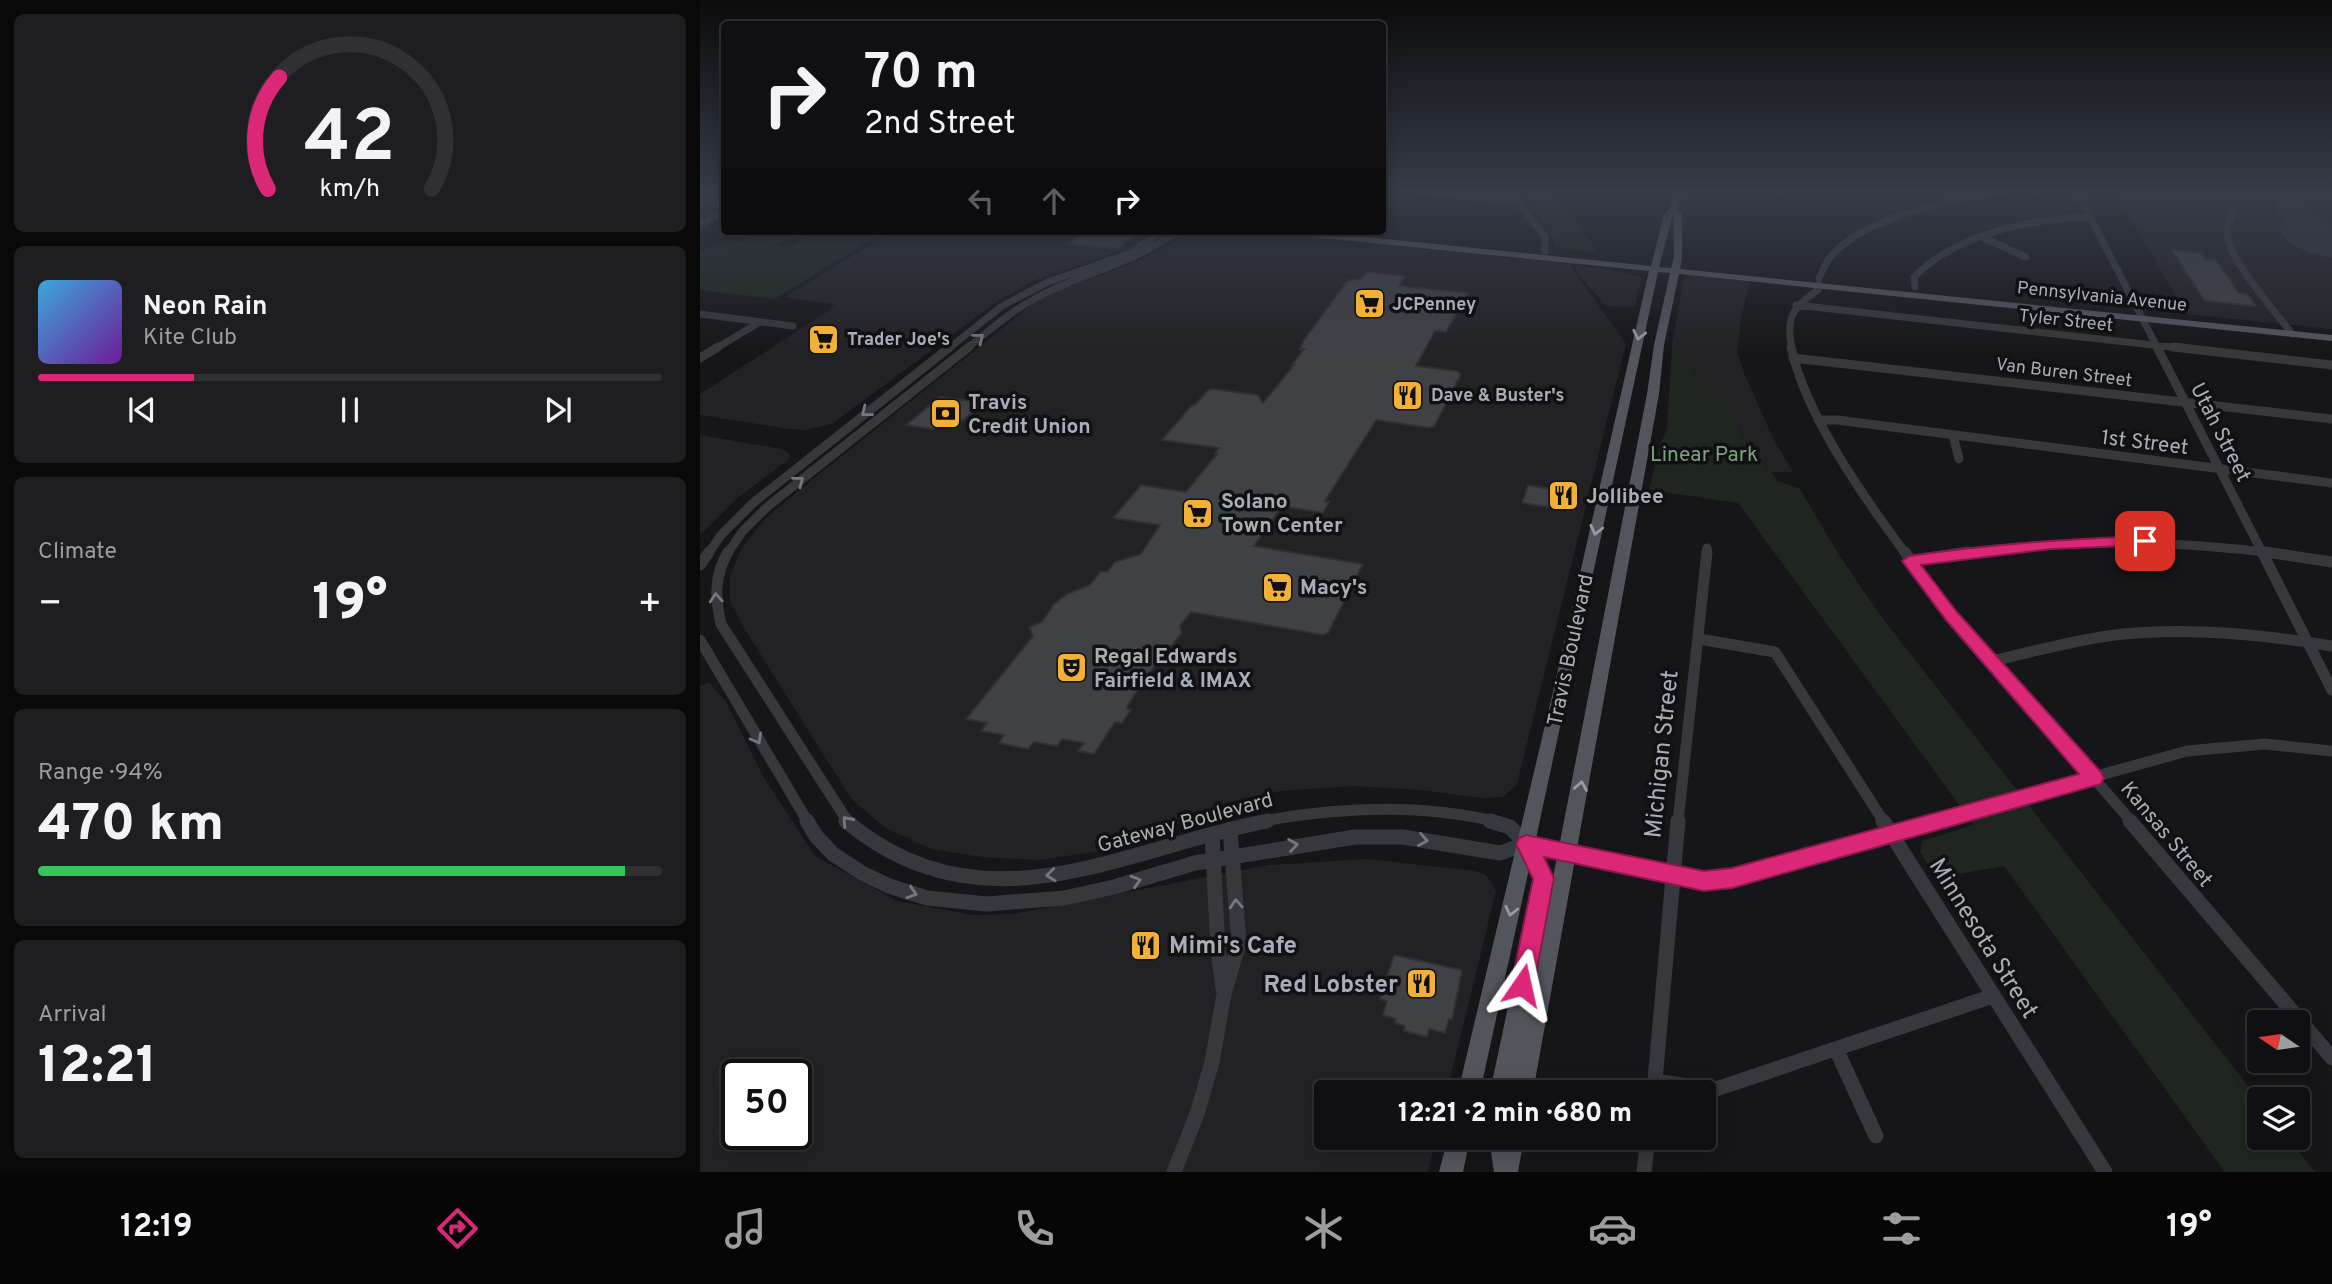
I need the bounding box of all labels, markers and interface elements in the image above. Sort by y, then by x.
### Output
text: 70 m [864,44,978,106]
icon: right [749,49,840,140]
text: 42 [304,95,396,187]
text: 2nd Street [864,105,1016,145]
text: km/h [320,174,380,206]
icon: left [962,182,1000,220]
icon: ahead [1035,182,1073,220]
icon: right [1108,182,1146,220]
street label: Pennsylvania Avenue [2016,277,2188,318]
supermarket icon: JCPenney [1352,287,1386,321]
text: Neon Rain [143,291,268,324]
place label: JCPenney [1392,294,1476,317]
street label: Tyler Street [2018,305,2114,338]
supermarket icon: Trader Joe's [807,322,841,356]
text: Kite Club [143,324,237,353]
place label: Trader Joe's [847,329,950,352]
one-way arrow [1633,329,1648,341]
one-way arrow [972,334,984,347]
street label: Van Buren Street [1994,354,2133,393]
restaurant icon: Dave & Buster's [1391,378,1425,412]
street label: Utah Street [2183,379,2256,487]
place label: Dave & Buster's [1431,385,1564,408]
place label: Travis Credit Union [968,390,1091,441]
icon: previous [123,391,161,429]
icon: pause [331,391,369,429]
icon: next [539,391,577,429]
bank icon: Travis Credit Union [928,397,962,431]
one-way arrow [862,404,874,417]
street label: 1st Street [2100,425,2190,462]
park label: Linear Park [1650,442,1758,469]
one-way arrow [792,477,804,490]
restaurant icon: Jollibee [1546,479,1580,513]
place label: Jollibee [1586,484,1664,511]
place label: Solano Town Center [1221,489,1343,540]
supermarket icon: Solano Town Center [1181,496,1215,530]
pin [2115,511,2175,571]
icon: arrive [2126,522,2164,560]
one-way arrow [1590,524,1605,536]
text: Climate [38,538,117,567]
supermarket icon: Macy's [1260,570,1294,604]
text: 19° [312,572,388,638]
street label: Travis Boulevard [1542,572,1601,729]
place label: Macy's [1300,575,1367,602]
text: − [38,581,63,630]
text: + [637,581,662,630]
one-way arrow [708,592,723,603]
place label: Regal Edwards Fairfield & IMAX [1094,644,1252,695]
theatre icon: Regal Edwards Fairfield & IMAX [1054,651,1088,685]
street label: Michigan Street [1639,669,1687,840]
one-way arrow [749,731,762,744]
text: Range · 94% [38,759,163,788]
street label: Kansas Street [2114,777,2218,893]
one-way arrow [1573,780,1588,792]
street label: Gateway Boulevard [1095,787,1276,860]
text: 470 km [38,793,224,859]
one-way arrow [843,816,855,829]
one-way arrow [1417,832,1428,847]
one-way arrow [1287,838,1299,853]
street label: Minnesota Street [1921,853,2044,1025]
one-way arrow [1045,867,1056,882]
one-way arrow [1130,874,1142,889]
one-way arrow [906,885,918,899]
one-way arrow [1229,898,1244,909]
one-way arrow [1505,905,1519,917]
restaurant icon: Mimi's Cafe [1129,928,1163,962]
place label: Mimi's Cafe [1169,932,1297,962]
position arrow [1485,948,1559,1022]
restaurant icon: Red Lobster [1404,967,1438,1001]
place label: Red Lobster [1264,971,1398,1001]
text: Arrival [38,1001,107,1030]
north arrow [2247,1010,2310,1073]
map controls [2247,1010,2310,1150]
text: 12:21 [38,1035,157,1101]
speed limit sign: 50 [721,1059,812,1150]
button: layers [2247,1087,2310,1150]
text: 12:21 · 2 min · 680 m [1398,1098,1632,1131]
icon: directions [433,1204,482,1253]
icon: music [721,1204,770,1253]
icon: phone [1010,1204,1059,1253]
icon: climate [1299,1204,1348,1253]
icon: car [1588,1204,1637,1253]
icon: filters [1877,1204,1926,1253]
text: 12:19 [120,1208,193,1248]
text: 19° [2166,1208,2212,1248]

